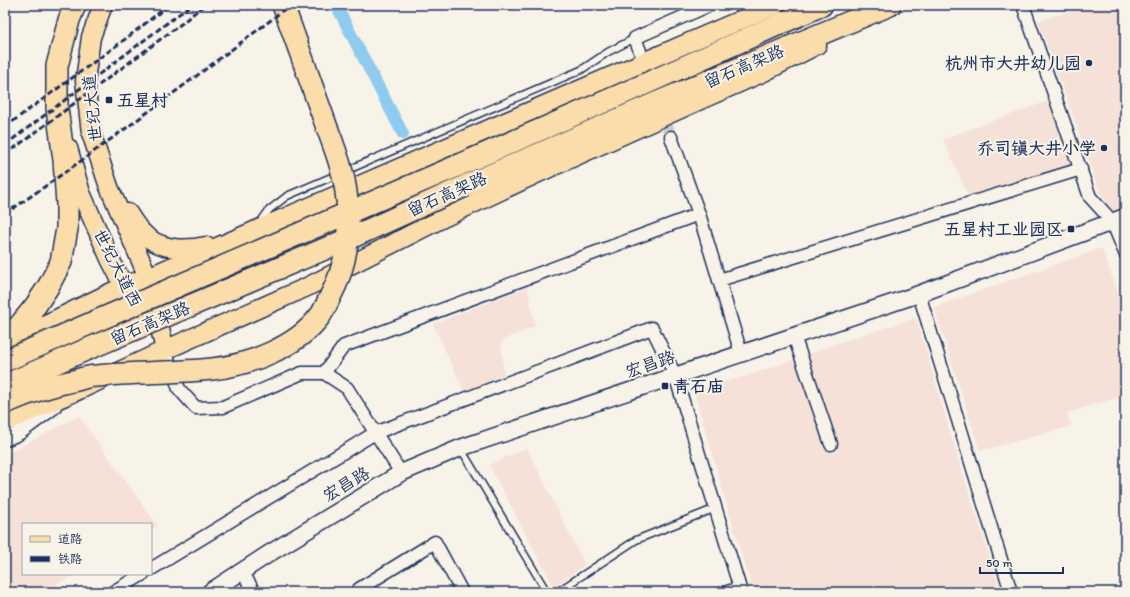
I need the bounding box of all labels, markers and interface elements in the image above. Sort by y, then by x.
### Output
street label: 留石高架路 [701,40,787,92]
place label: 杭州市大井幼儿园 [945,53,1081,73]
marker: 杭州市大井幼儿园 [1084,58,1094,68]
street label: 世纪大道 [79,73,105,143]
place label: 五星村 [117,90,168,110]
marker: 五星村 [104,95,114,105]
place label: 乔司镇大井小学 [977,138,1096,158]
marker: 乔司镇大井小学 [1099,143,1109,153]
street label: 留石高架路 [404,168,490,220]
place label: 五星村工业园区 [944,219,1063,239]
marker: 五星村工业园区 [1066,224,1076,234]
street label: 世纪大道西 [90,226,146,310]
street label: 留石高架路 [107,297,193,349]
street label: 宏昌路 [623,346,677,382]
place label: 青石庙 [673,376,724,396]
marker: 青石庙 [660,381,670,391]
street label: 宏昌路 [319,462,373,506]
legend [22,523,152,575]
text: 道路 [58,532,82,546]
scale bar [980,549,1063,575]
text: 铁路 [58,552,82,566]
text: 50 m [986,556,1012,570]

